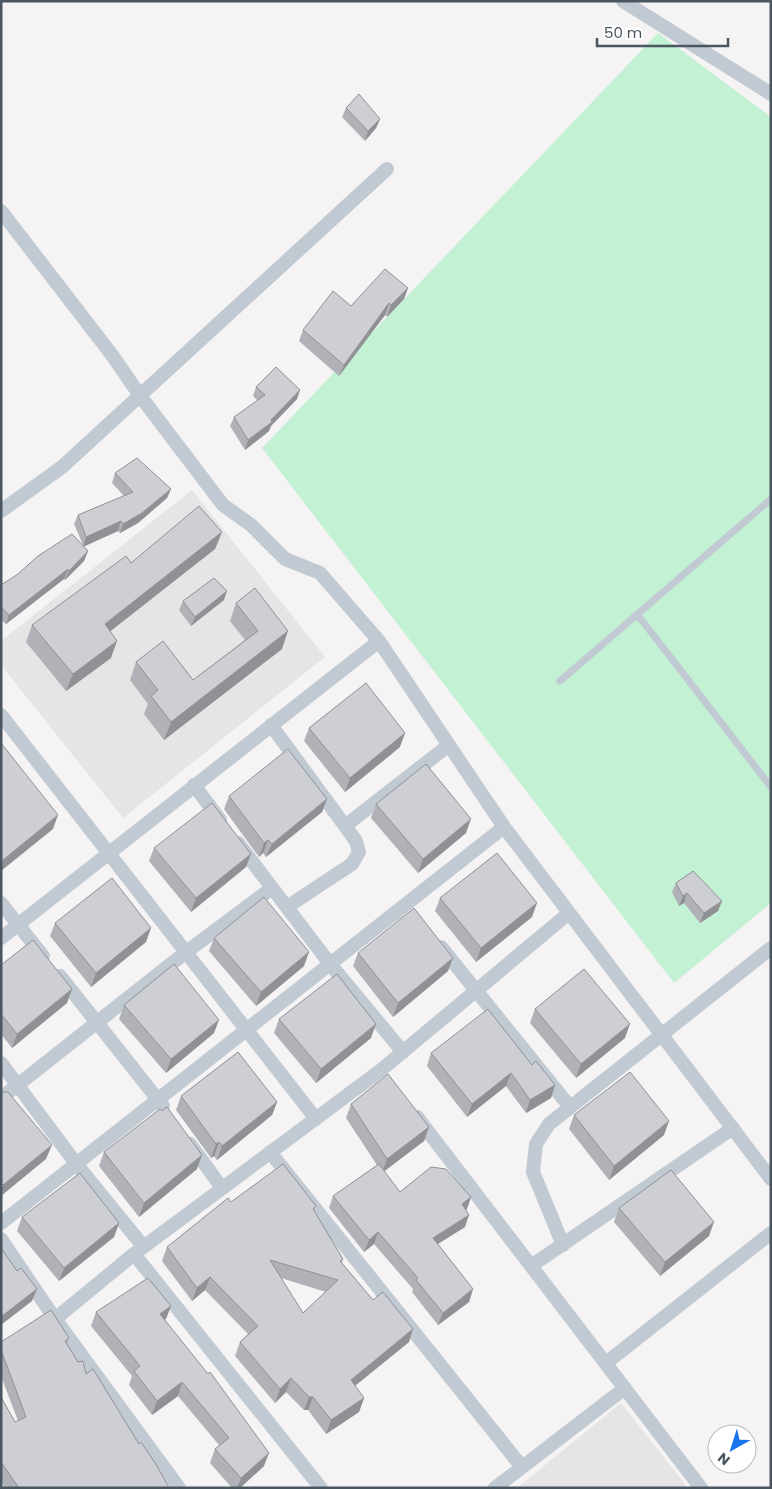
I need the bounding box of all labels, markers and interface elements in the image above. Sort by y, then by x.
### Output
scale bar [597,15,728,47]
text: 50 m [604,22,642,43]
north arrow [707,1424,757,1474]
text: N [713,1448,734,1470]

